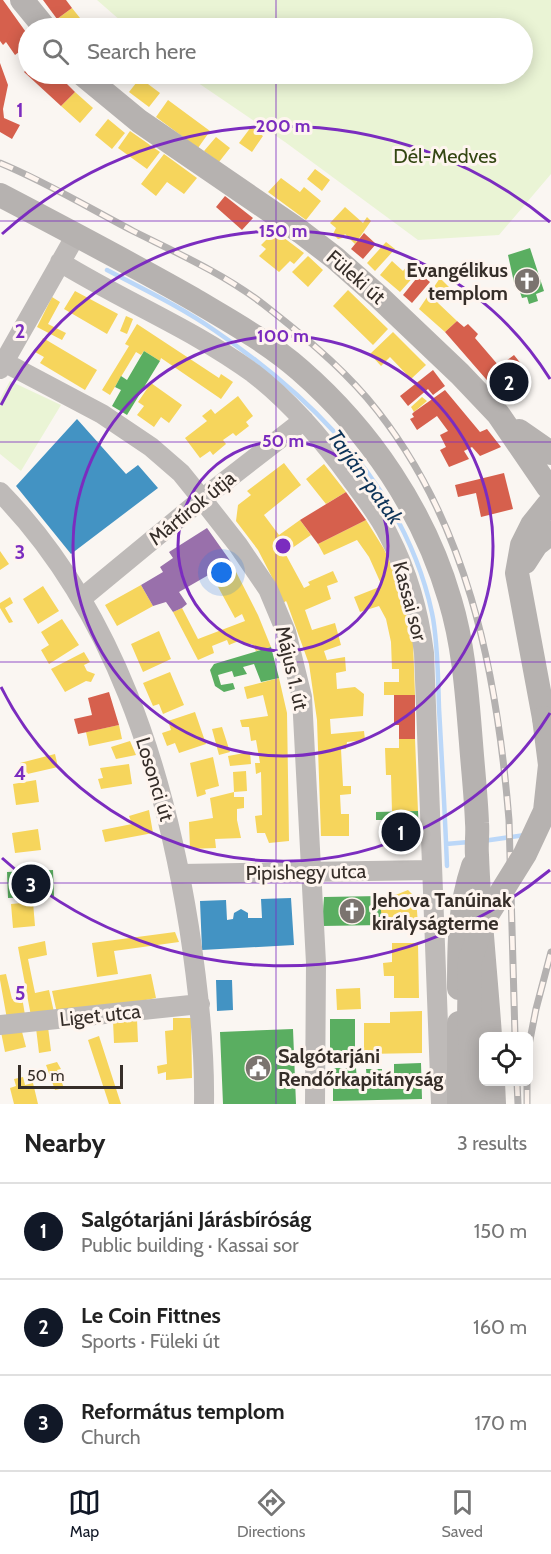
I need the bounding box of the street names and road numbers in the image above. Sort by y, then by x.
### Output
street label: Füleki út [322,245,390,309]
street label: Mártírok útja [144,466,241,550]
street label: Kassai sor [388,559,432,644]
street label: Május 1. út [271,624,313,713]
street label: Losonci út [131,734,179,824]
street label: Pipishegy utca [245,859,367,885]
street label: Liget utca [58,999,142,1031]

